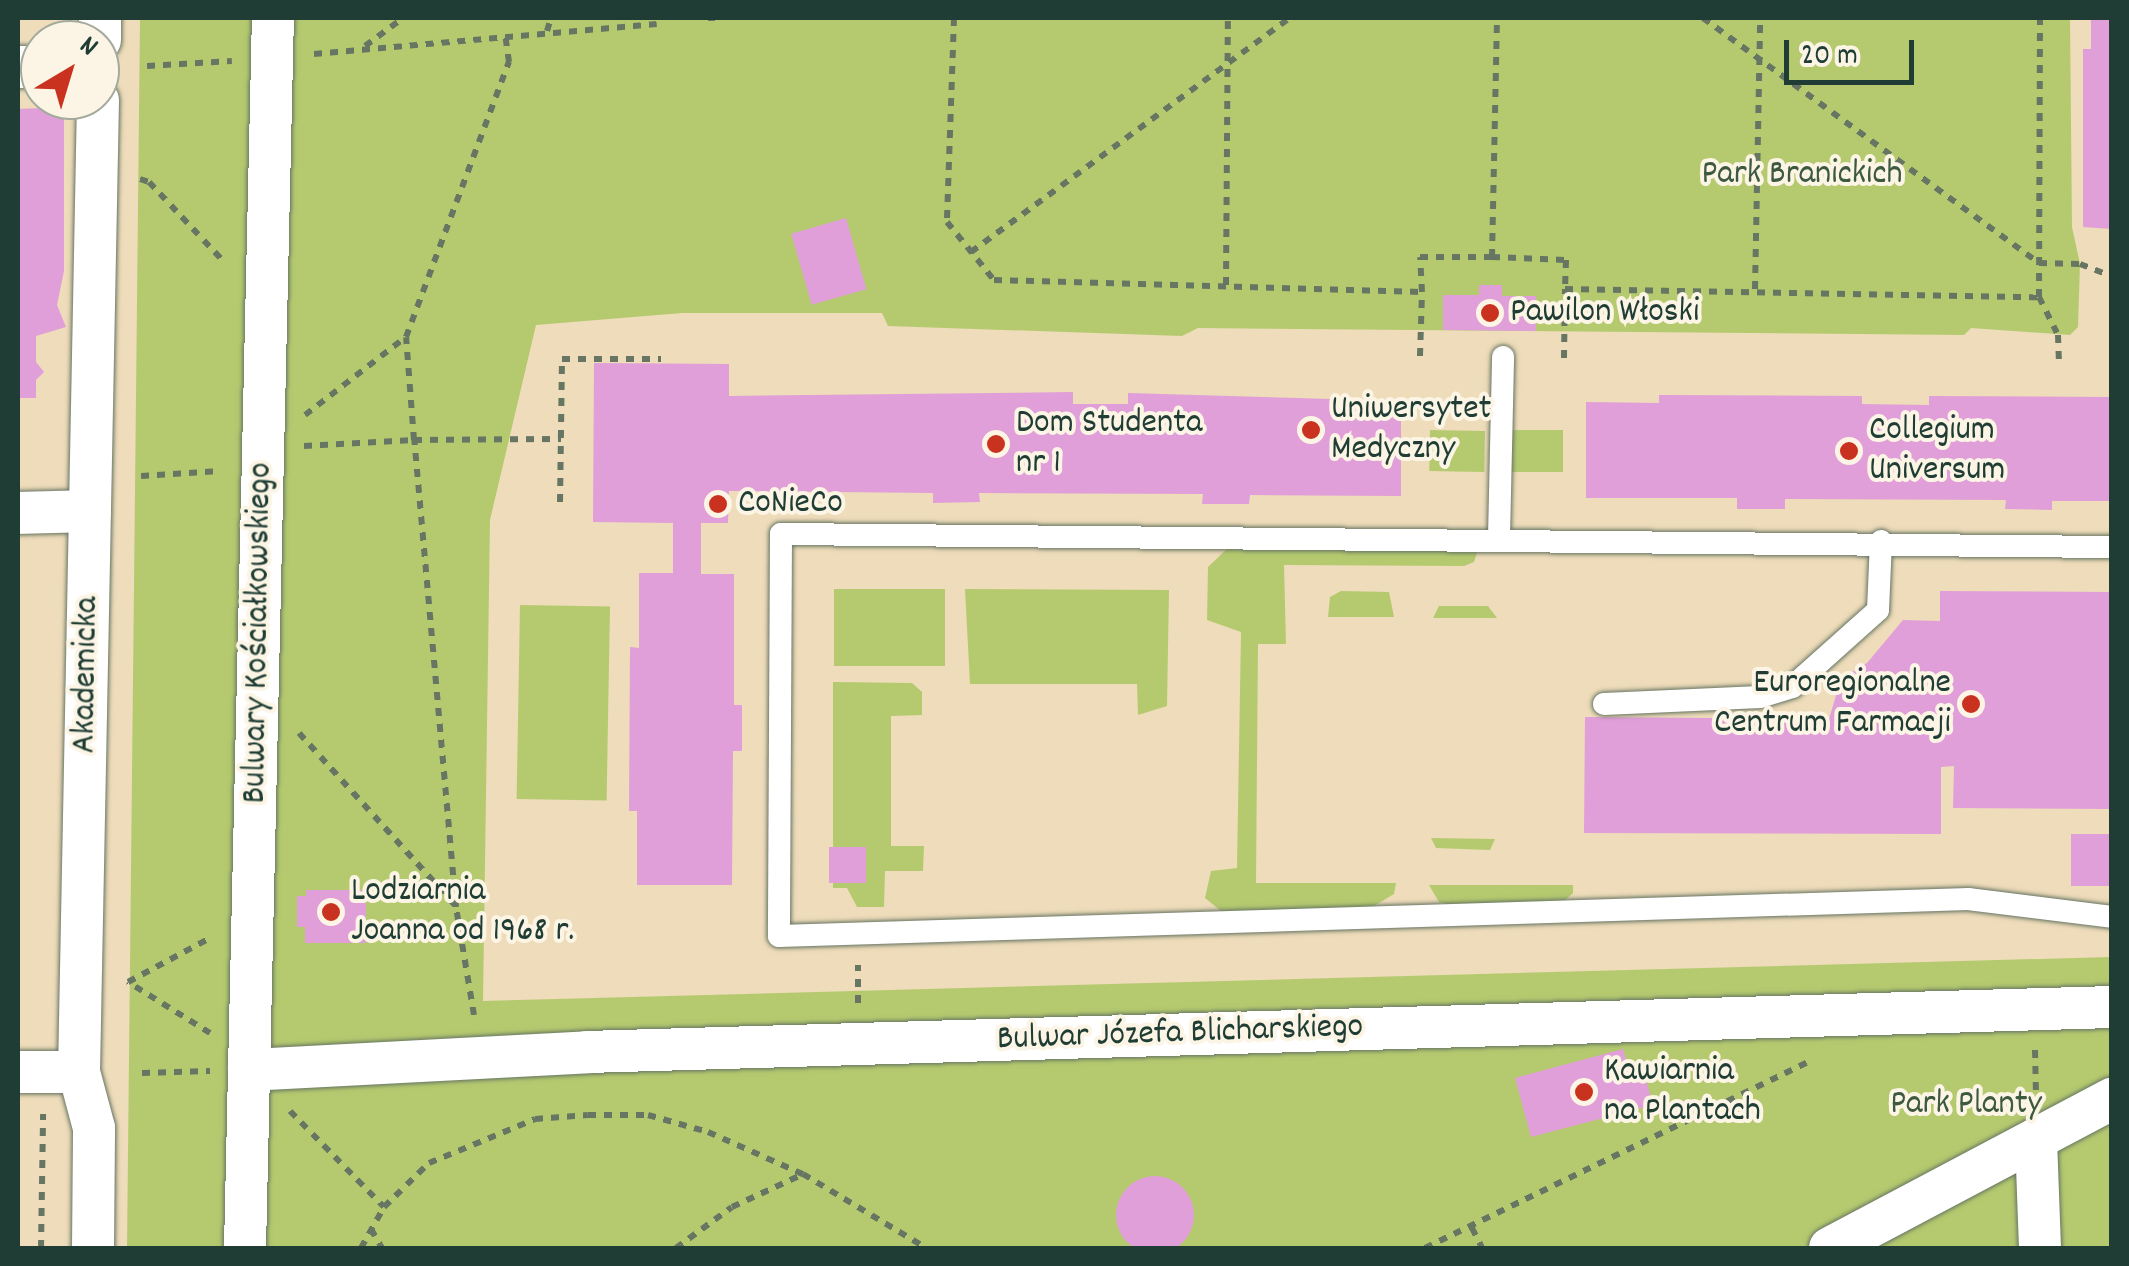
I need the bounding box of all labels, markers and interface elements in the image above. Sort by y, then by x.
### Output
north arrow [20,20,120,120]
scale bar [1789,20,1919,82]
text: N [69,28,105,68]
text: 20 m [1801,36,1858,79]
park label: Park Branickich [1701,154,1903,196]
place label: Pawilon Włoski [1510,292,1699,334]
marker: Pawilon Włoski [1479,302,1501,324]
place label: Uniwersytet Medyczny [1331,389,1492,471]
place label: Dom Studenta nr 1 [1016,403,1202,485]
place label: Collegium Universum [1869,410,2005,492]
marker: Uniwersytet Medyczny [1300,419,1322,441]
marker: Dom Studenta nr 1 [985,433,1007,455]
marker: Collegium Universum [1838,440,1860,462]
street label: Bulwary Kościałkowskiego [235,462,283,804]
place label: CoNieCo [738,483,843,525]
marker: CoNieCo [707,493,729,515]
street label: Akademicka [65,596,109,754]
place label: Euroregionalne Centrum Farmacji [1714,663,1951,745]
marker: Euroregionalne Centrum Farmacji [1960,693,1982,715]
place label: Lodziarnia Joanna od 1968 r. [351,871,574,953]
marker: Lodziarnia Joanna od 1968 r. [320,901,342,923]
street label: Bulwar Józefa Blicharskiego [996,1007,1364,1061]
place label: Kawiarnia na Plantach [1604,1051,1761,1133]
marker: Kawiarnia na Plantach [1573,1081,1595,1103]
park label: Park Planty [1890,1084,2042,1126]

